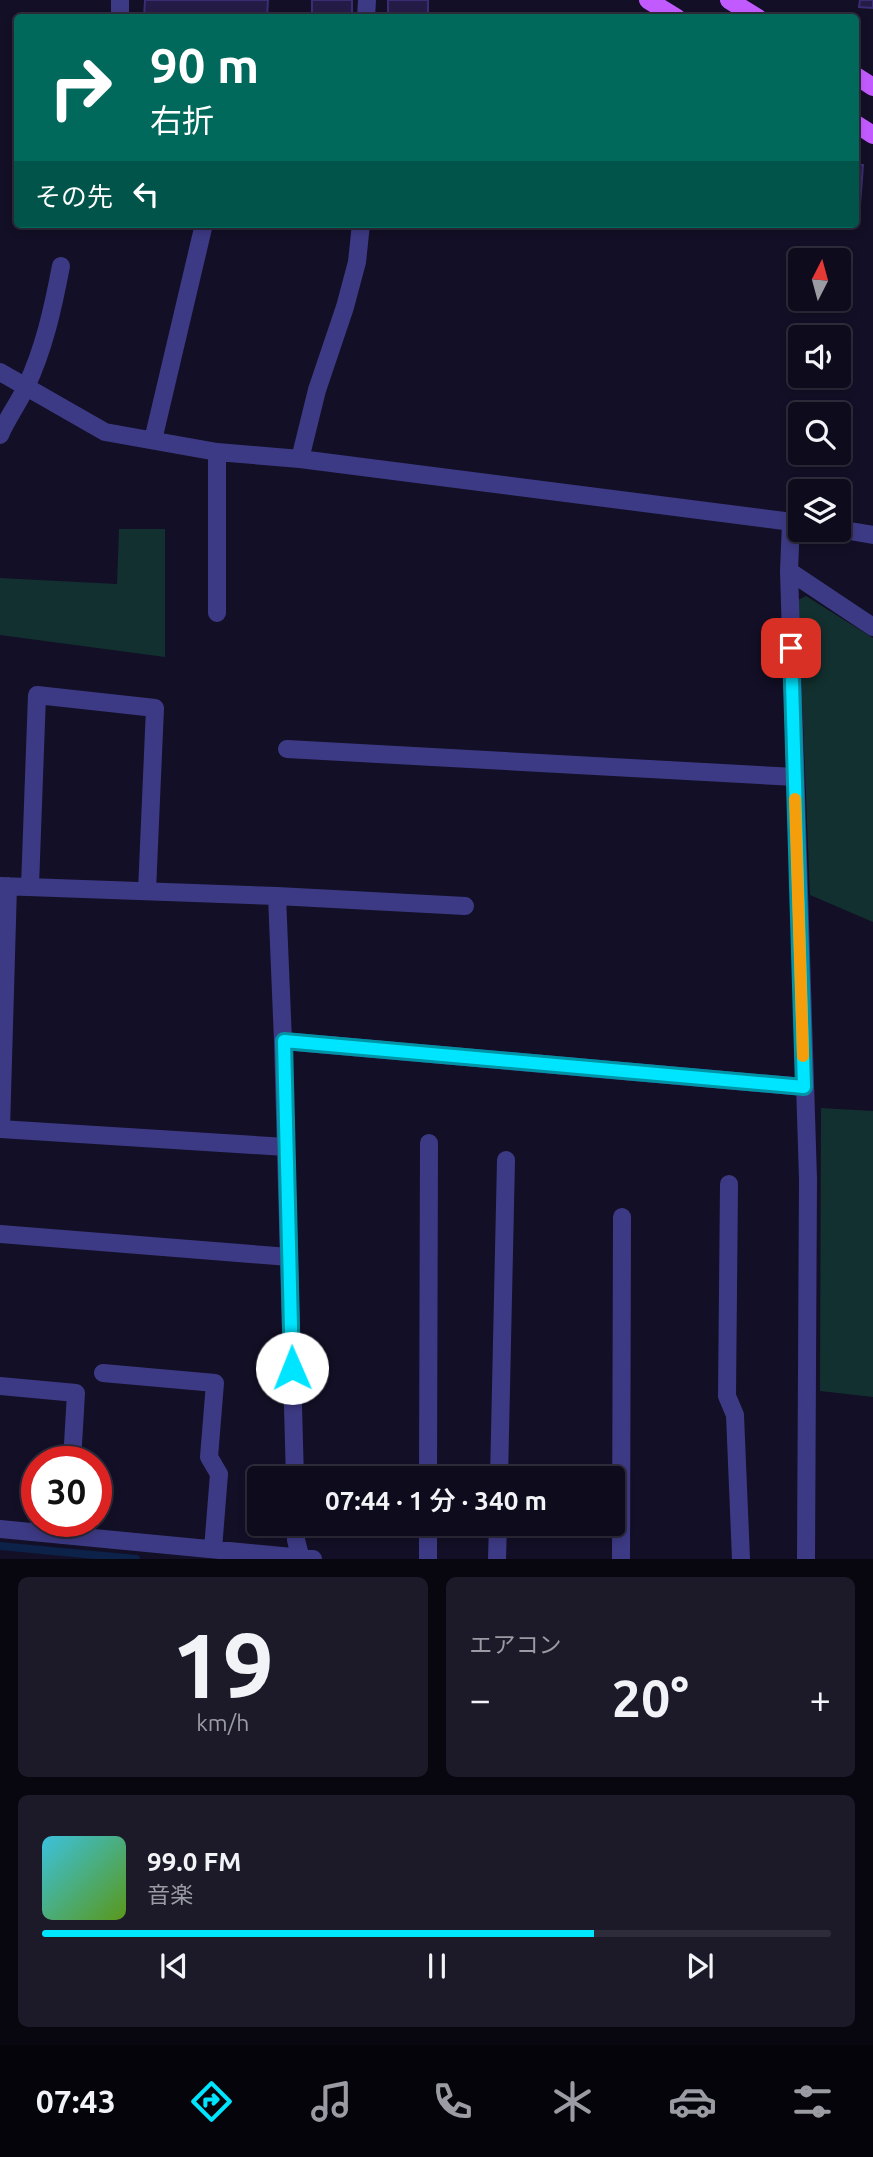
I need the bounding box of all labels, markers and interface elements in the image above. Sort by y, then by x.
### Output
text: 90 m [150,37,259,92]
icon: right [35,42,126,133]
text: 右折 [150,102,214,138]
icon: left [127,175,165,213]
text: その先 [35,182,113,211]
north arrow [788,248,850,312]
map controls [788,248,851,542]
button: sound [788,325,851,388]
button: search [788,402,851,465]
button: layers [788,479,851,542]
pin [761,618,821,678]
icon: arrive [772,629,810,667]
position arrow [255,1331,329,1405]
speed limit sign: 30 [21,1446,112,1537]
text: 07:44 · 1 分 · 340 m [325,1486,547,1515]
text: 19 [171,1613,274,1715]
text: エアコン [470,1632,562,1657]
text: 20° [612,1669,689,1727]
text: − [470,1678,491,1720]
text: + [810,1678,831,1720]
text: km/h [196,1710,249,1735]
text: 99.0 FM [147,1847,241,1876]
text: 音楽 [147,1882,193,1907]
icon: previous [155,1947,193,1985]
icon: pause [418,1947,456,1985]
icon: next [681,1947,719,1985]
icon: directions [187,2077,236,2126]
icon: music [307,2077,356,2126]
icon: phone [428,2077,477,2126]
icon: climate [548,2077,597,2126]
icon: car [668,2077,717,2126]
icon: filters [788,2077,837,2126]
text: 07:43 [36,2083,116,2119]

